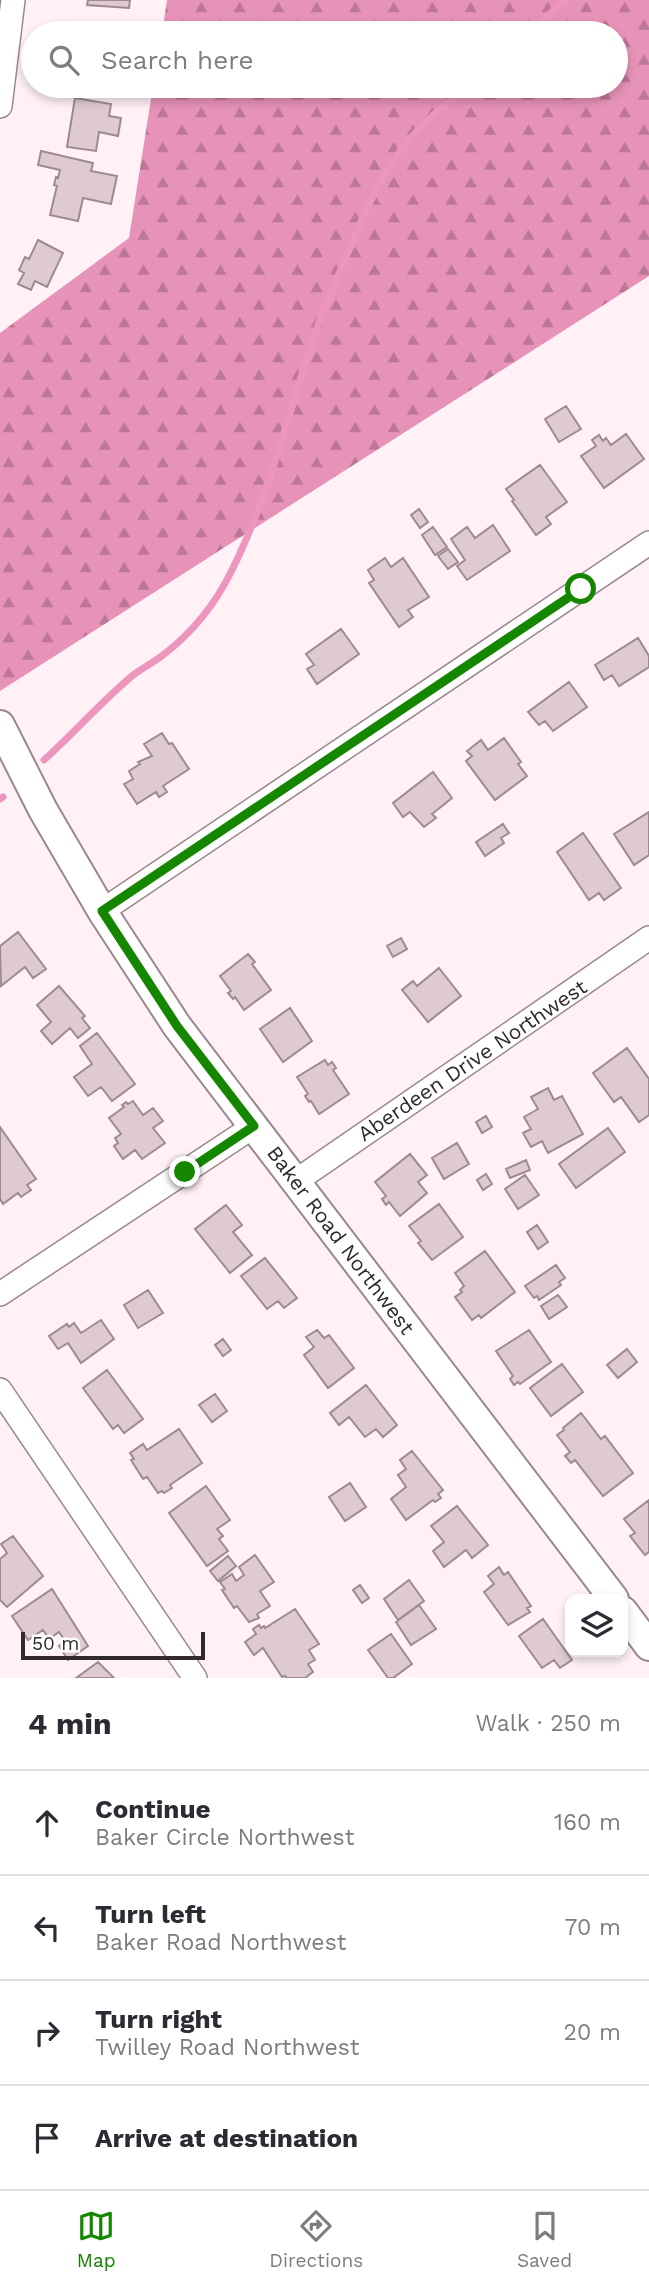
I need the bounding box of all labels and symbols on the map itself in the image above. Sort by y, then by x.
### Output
route start [565,573,596,604]
street label: Aberdeen Drive Northwest [353,974,591,1146]
street label: Baker Road Northwest [262,1141,420,1339]
route end [169,1156,200,1187]
scale bar [21,1629,205,1661]

